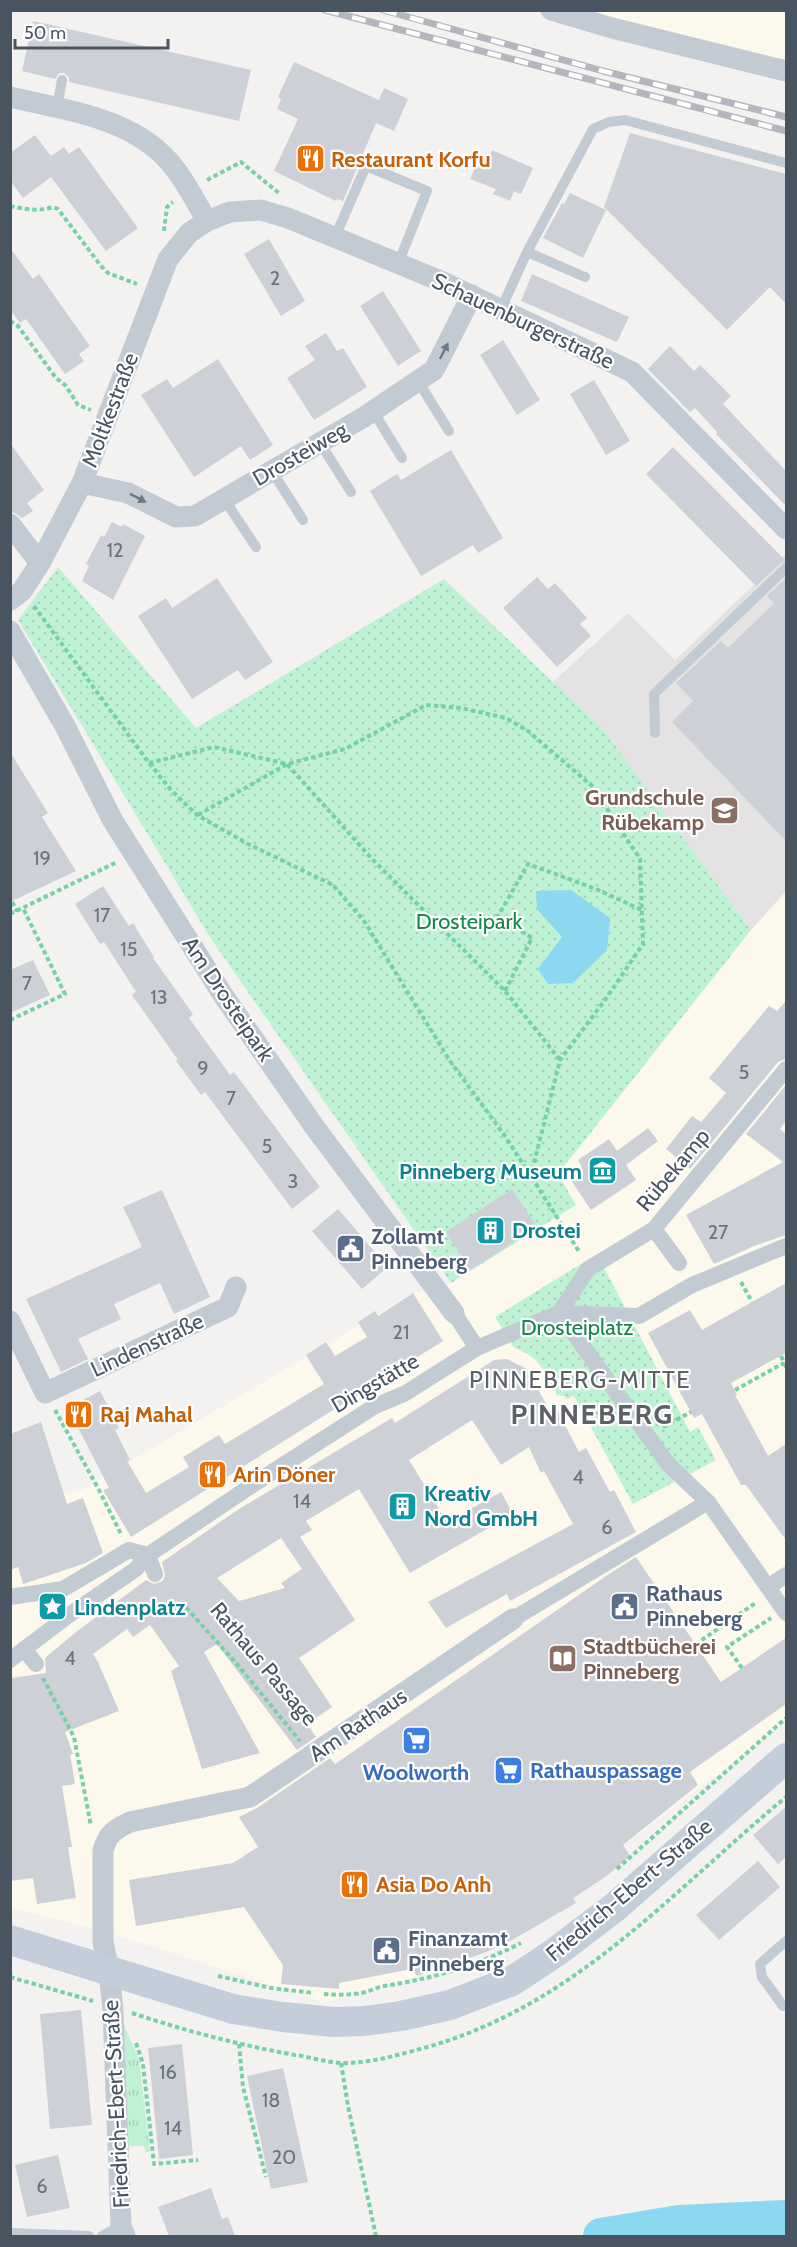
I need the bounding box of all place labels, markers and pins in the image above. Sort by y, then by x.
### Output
restaurant icon: Restaurant Korfu [294,143,326,175]
place label: Restaurant Korfu [331,146,491,173]
place label: Grundschule Rübekamp [585,784,704,836]
school or university icon: Grundschule Rübekamp [709,794,741,826]
museum icon: Pinneberg Museum [587,1155,619,1187]
place label: Pinneberg Museum [399,1158,582,1185]
building icon: Drostei [475,1214,507,1246]
place label: Drostei [512,1217,581,1244]
place label: Zollamt Pinneberg [371,1223,467,1275]
public building icon: Zollamt Pinneberg [334,1233,366,1265]
restaurant icon: Raj Mahal [63,1398,95,1430]
place label: Raj Mahal [100,1401,193,1428]
restaurant icon: Arin Döner [196,1458,228,1490]
place label: Arin Döner [233,1461,336,1488]
place label: Kreativ Nord GmbH [424,1480,538,1532]
building icon: Kreativ Nord GmbH [387,1490,419,1522]
place label: Rathaus Pinneberg [646,1580,742,1632]
public building icon: Rathaus Pinneberg [609,1590,641,1622]
place icon: Lindenplatz [37,1591,69,1623]
place label: Lindenplatz [74,1594,186,1621]
place label: Stadtbücherei Pinneberg [583,1633,716,1685]
library icon: Stadtbücherei Pinneberg [546,1643,578,1675]
supermarket icon: Woolworth [400,1724,432,1756]
supermarket icon: Rathauspassage [493,1754,525,1786]
place label: Rathauspassage [530,1757,682,1784]
place label: Woolworth [363,1759,469,1786]
restaurant icon: Asia Do Anh [339,1868,371,1900]
place label: Asia Do Anh [376,1871,491,1898]
place label: Finanzamt Pinneberg [408,1925,508,1977]
public building icon: Finanzamt Pinneberg [371,1935,403,1967]

